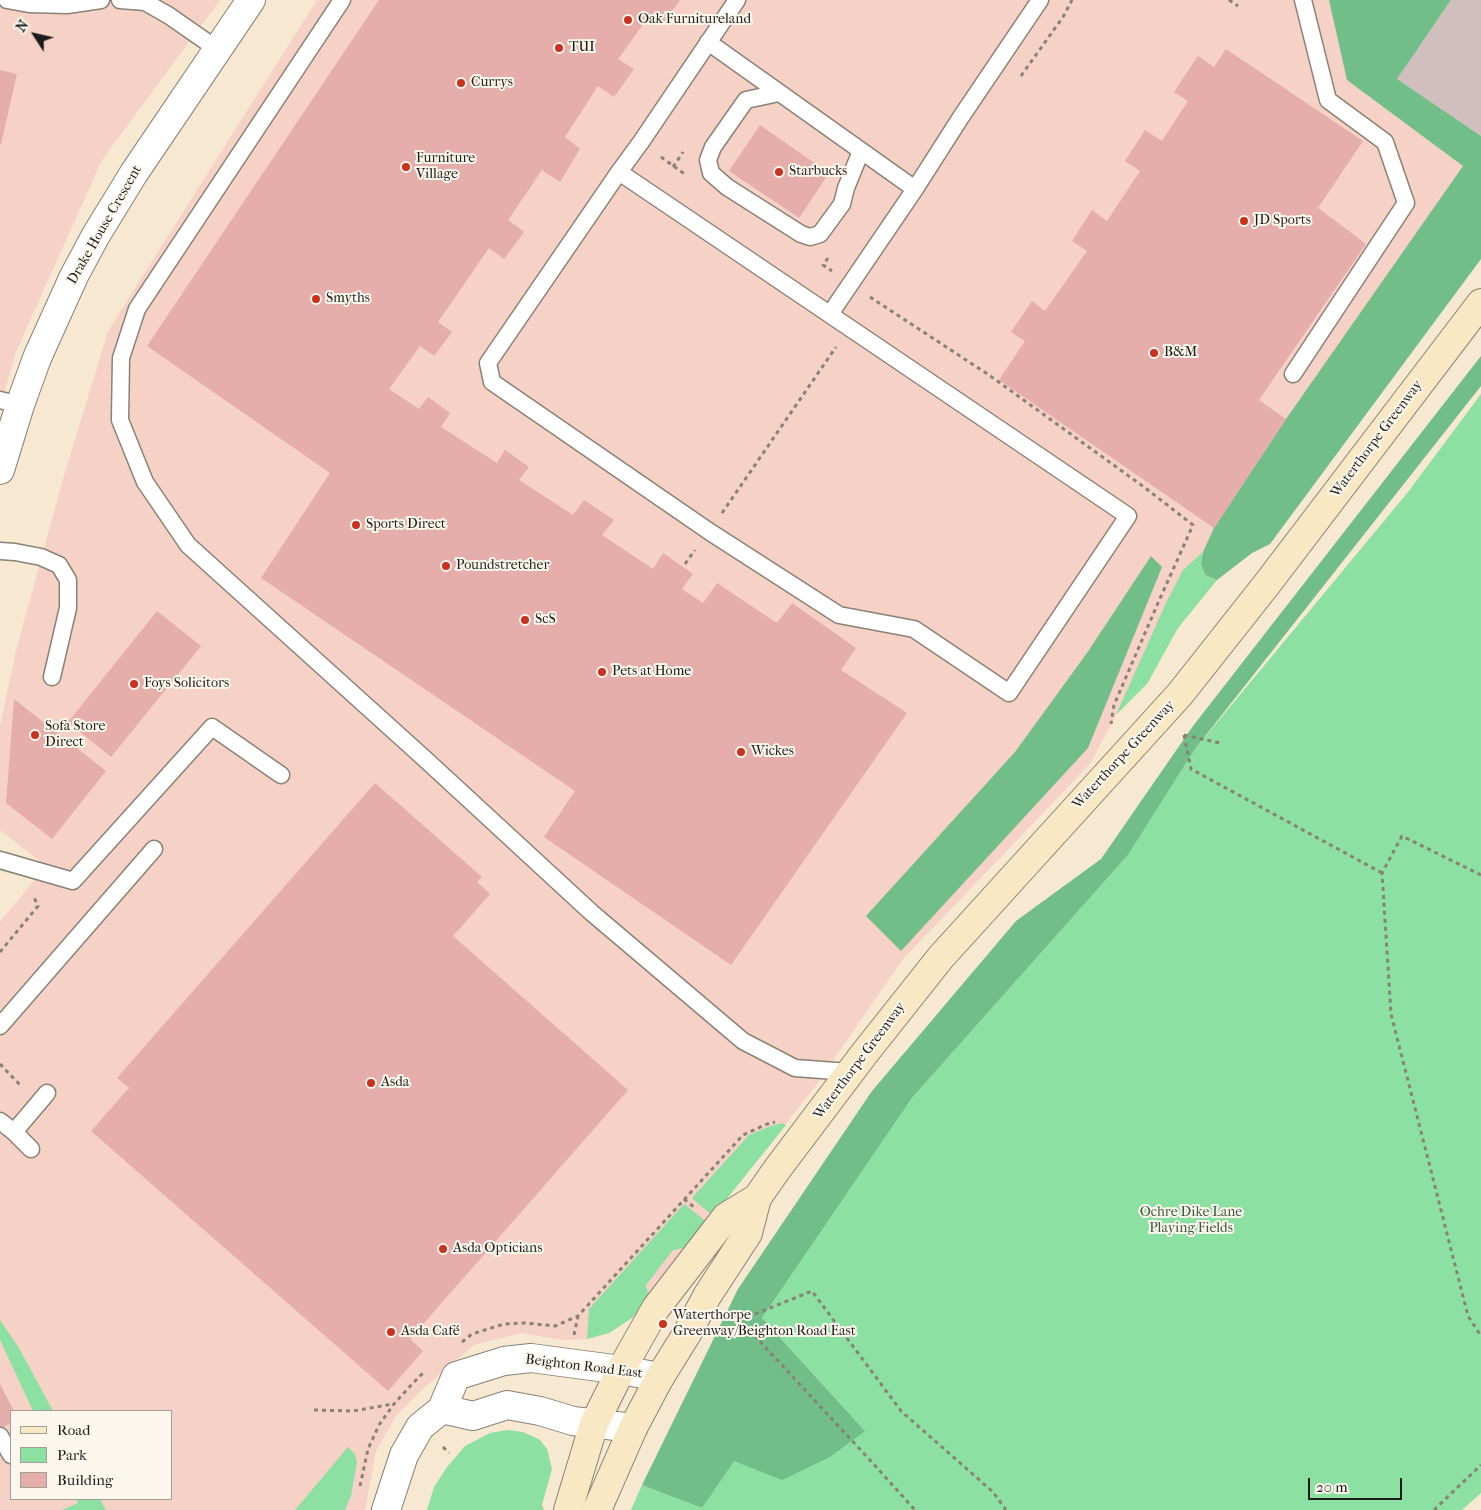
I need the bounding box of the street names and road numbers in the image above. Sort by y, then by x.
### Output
street label: Drake House Crescent [64,163,146,287]
street label: Waterthorpe Greenway [1327,377,1427,501]
street label: Waterthorpe Greenway [1069,697,1179,813]
street label: Waterthorpe Greenway [810,999,910,1123]
street label: Beighton Road East [525,1351,643,1383]

